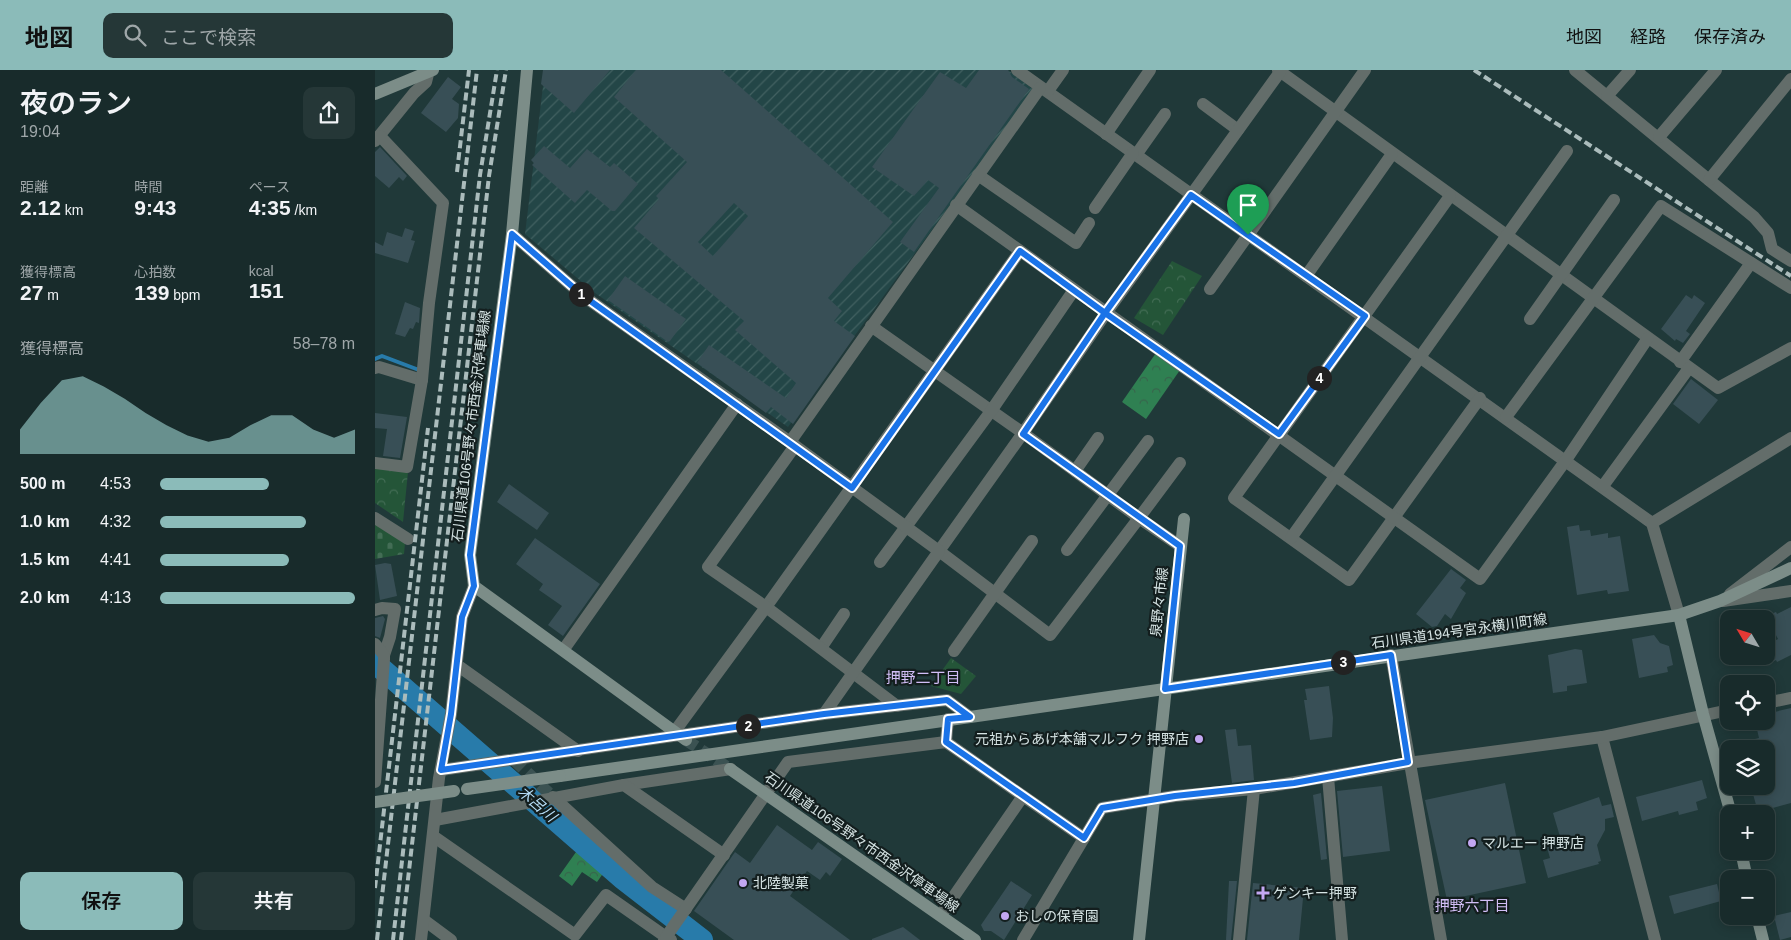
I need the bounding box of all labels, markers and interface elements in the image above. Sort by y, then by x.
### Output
search box [103,13,453,58]
icon: search [121,21,149,49]
text: 地図 [25,24,73,51]
text: ここで検索 [161,27,256,48]
text: 地図 [1566,27,1602,47]
text: 経路 [1630,27,1666,47]
text: 保存済み [1694,27,1766,47]
button: share [303,87,355,139]
text: 夜のラン [20,88,132,119]
text: 19:04 [20,123,60,140]
text: 距離 [20,179,48,195]
text: 時間 [134,179,162,195]
text: ペース [249,179,290,195]
pin [1227,184,1269,235]
icon: arrive [1234,191,1262,219]
text: 2.12 [20,196,61,219]
text: 9:43 [134,196,176,219]
text: 4:35 [249,196,291,219]
text: km [61,202,83,218]
text: /km [291,202,317,218]
text: kcal [249,263,274,279]
text: 獲得標高 [20,264,76,280]
text: 心拍数 [134,264,176,280]
text: 151 [249,279,284,302]
text: 27 [20,281,43,304]
text: 139 [134,281,169,304]
pin: 1 [569,282,593,306]
text: 1 [578,286,585,302]
text: m [43,287,59,303]
text: bpm [169,287,201,303]
street label: 石川県道106号野々市西金沢停車場線 [449,309,493,543]
text: 58–78 m [293,335,355,352]
text: 獲得標高 [20,340,84,357]
pin: 4 [1307,366,1331,390]
text: 4 [1316,370,1323,386]
text: 500 m [20,475,65,492]
text: 4:53 [100,475,131,492]
text: 1.0 km [20,513,70,530]
text: 4:32 [100,513,131,530]
text: 1.5 km [20,551,70,568]
text: 4:41 [100,551,131,568]
street label: 泉野々市線 [1147,566,1171,638]
text: 2.0 km [20,589,70,606]
text: 4:13 [100,589,131,606]
north arrow [1720,610,1775,665]
map controls [1720,610,1775,925]
street label: 石川県道194号宮永横川町線 [1370,611,1548,651]
pin: 3 [1331,650,1355,674]
text: 3 [1340,654,1347,670]
district label: 押野二丁目 [885,669,961,686]
button: locate [1720,675,1775,730]
pin: 2 [735,714,761,738]
text: 2 [745,718,752,734]
place label: 元祖からあげ本舗マルフク 押野店 [975,731,1189,747]
marker: 元祖からあげ本舗マルフク 押野店 [1193,733,1205,745]
button: layers [1720,740,1775,795]
street label: 石川県道106号野々市西金沢停車場線 [762,769,962,915]
water label: 木呂川 [515,782,561,826]
button: + [1720,805,1775,860]
place label: マルエー 押野店 [1482,835,1584,851]
marker: マルエー 押野店 [1466,837,1478,849]
button: − [1720,870,1775,925]
button: 保存 [20,872,183,930]
button: 共有 [193,872,355,930]
place label: 北陸製菓 [753,875,809,891]
marker: 北陸製菓 [737,877,749,889]
place label: ゲンキー押野 [1273,885,1357,901]
marker: ゲンキー押野 [1257,887,1269,899]
district label: 押野六丁目 [1434,897,1510,914]
place label: おしの保育園 [1015,908,1099,924]
marker: おしの保育園 [999,910,1011,922]

